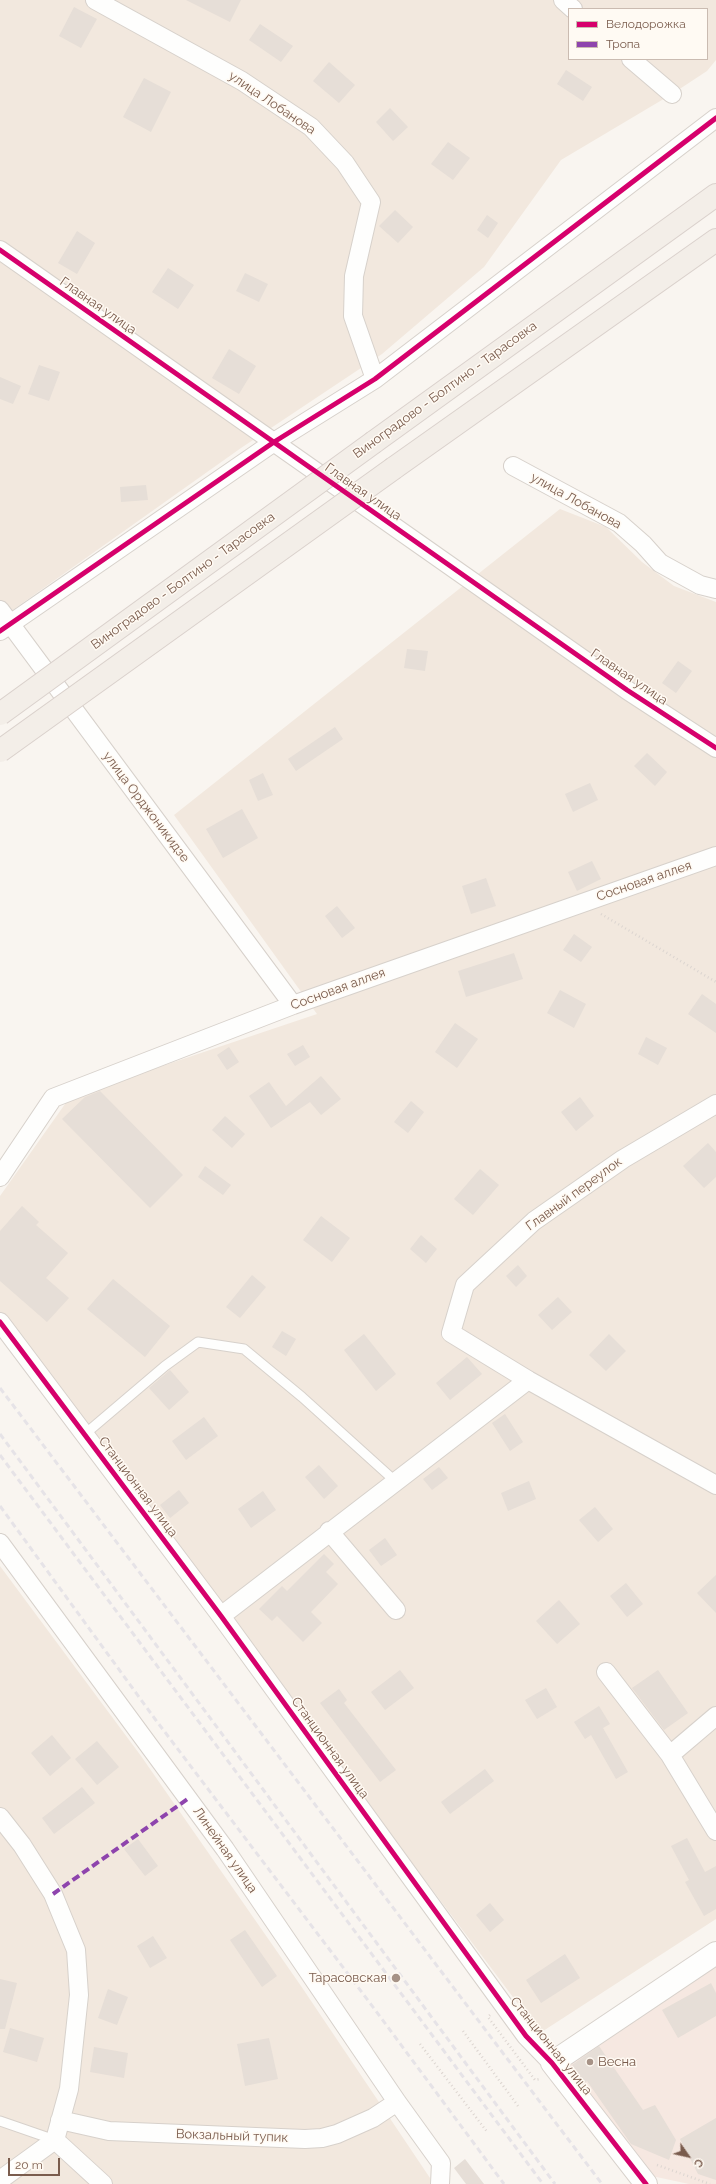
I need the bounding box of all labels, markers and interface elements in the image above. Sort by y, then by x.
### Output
legend [568,8,708,60]
text: Велодорожка [606,17,686,31]
text: Тропа [606,37,640,51]
street label: улица Лобанова [226,68,318,138]
street label: Главная улица [57,274,139,338]
street label: Виноградово - Болтино - Тарасовка [350,318,540,462]
street label: Главная улица [322,460,404,524]
street label: улица Лобанова [528,470,624,532]
street label: Виноградово - Болтино - Тарасовка [88,509,278,653]
street label: Главная улица [587,645,671,709]
street label: улица Орджоникидзе [99,749,193,865]
street label: Сосновая аллея [594,857,694,905]
street label: Сосновая аллея [289,965,387,1013]
street label: Главный переулок [523,1154,625,1234]
street label: Станционная улица [95,1434,181,1540]
street label: Станционная улица [288,1694,372,1802]
street label: Линейная улица [189,1804,261,1896]
place label: Тарасовская [309,1970,387,1986]
marker: Тарасовская [390,1972,402,1984]
street label: Станционная улица [507,1994,595,2098]
place label: Весна [598,2054,636,2070]
marker: Весна [585,2057,595,2067]
street label: Вокзальный тупик [176,2126,288,2146]
north arrow [668,2136,708,2176]
scale bar [10,2150,62,2176]
text: С [691,2156,706,2170]
text: 20 m [15,2158,43,2172]

